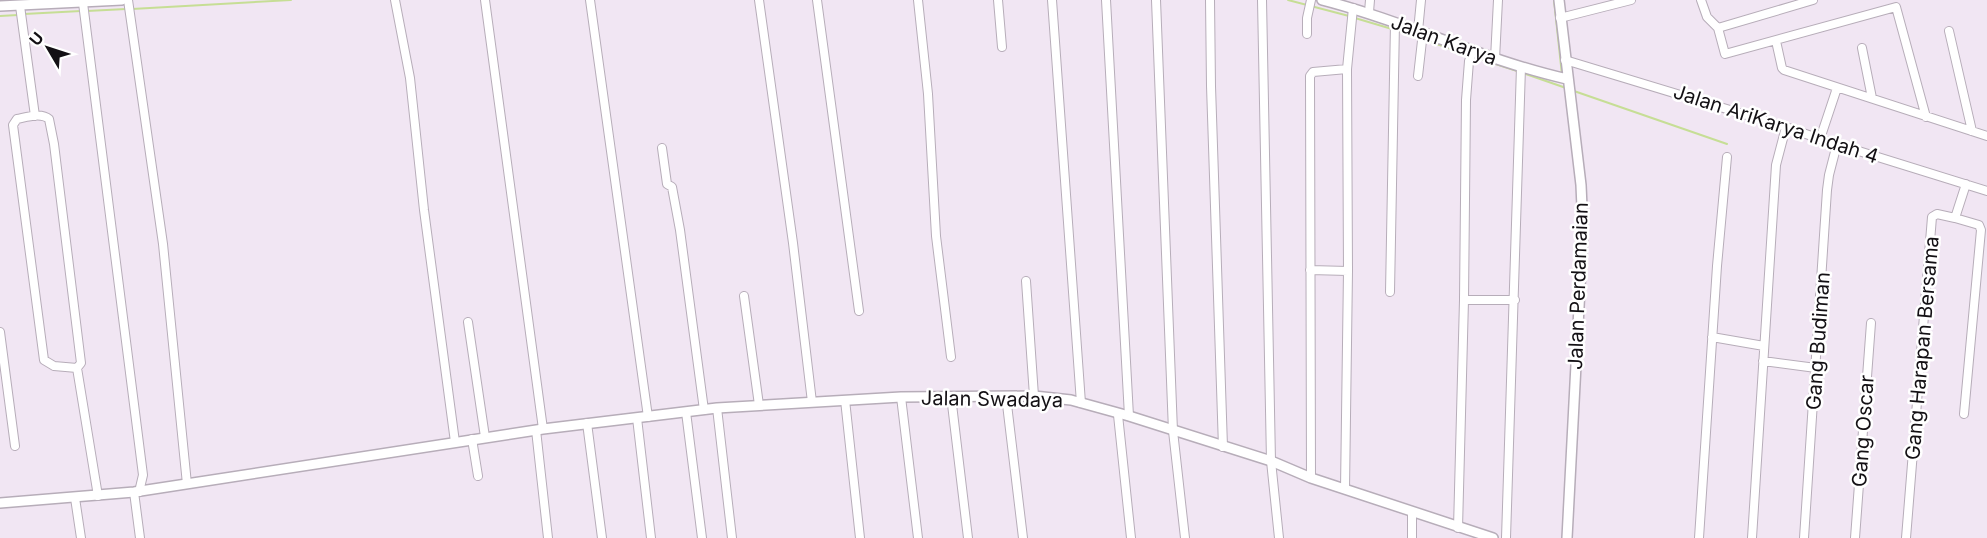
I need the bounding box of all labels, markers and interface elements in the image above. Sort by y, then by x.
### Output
street label: Jalan Karya [1388,10,1500,70]
north arrow [18,18,78,78]
text: U [25,28,48,49]
street label: Jalan AriKarya Indah 4 [1670,79,1882,169]
street label: Jalan Perdamaian [1563,202,1593,370]
street label: Gang Harapan Bersama [1900,235,1944,461]
street label: Gang Budiman [1801,271,1835,411]
street label: Gang Oscar [1847,374,1879,488]
street label: Jalan Swadaya [921,386,1063,412]

